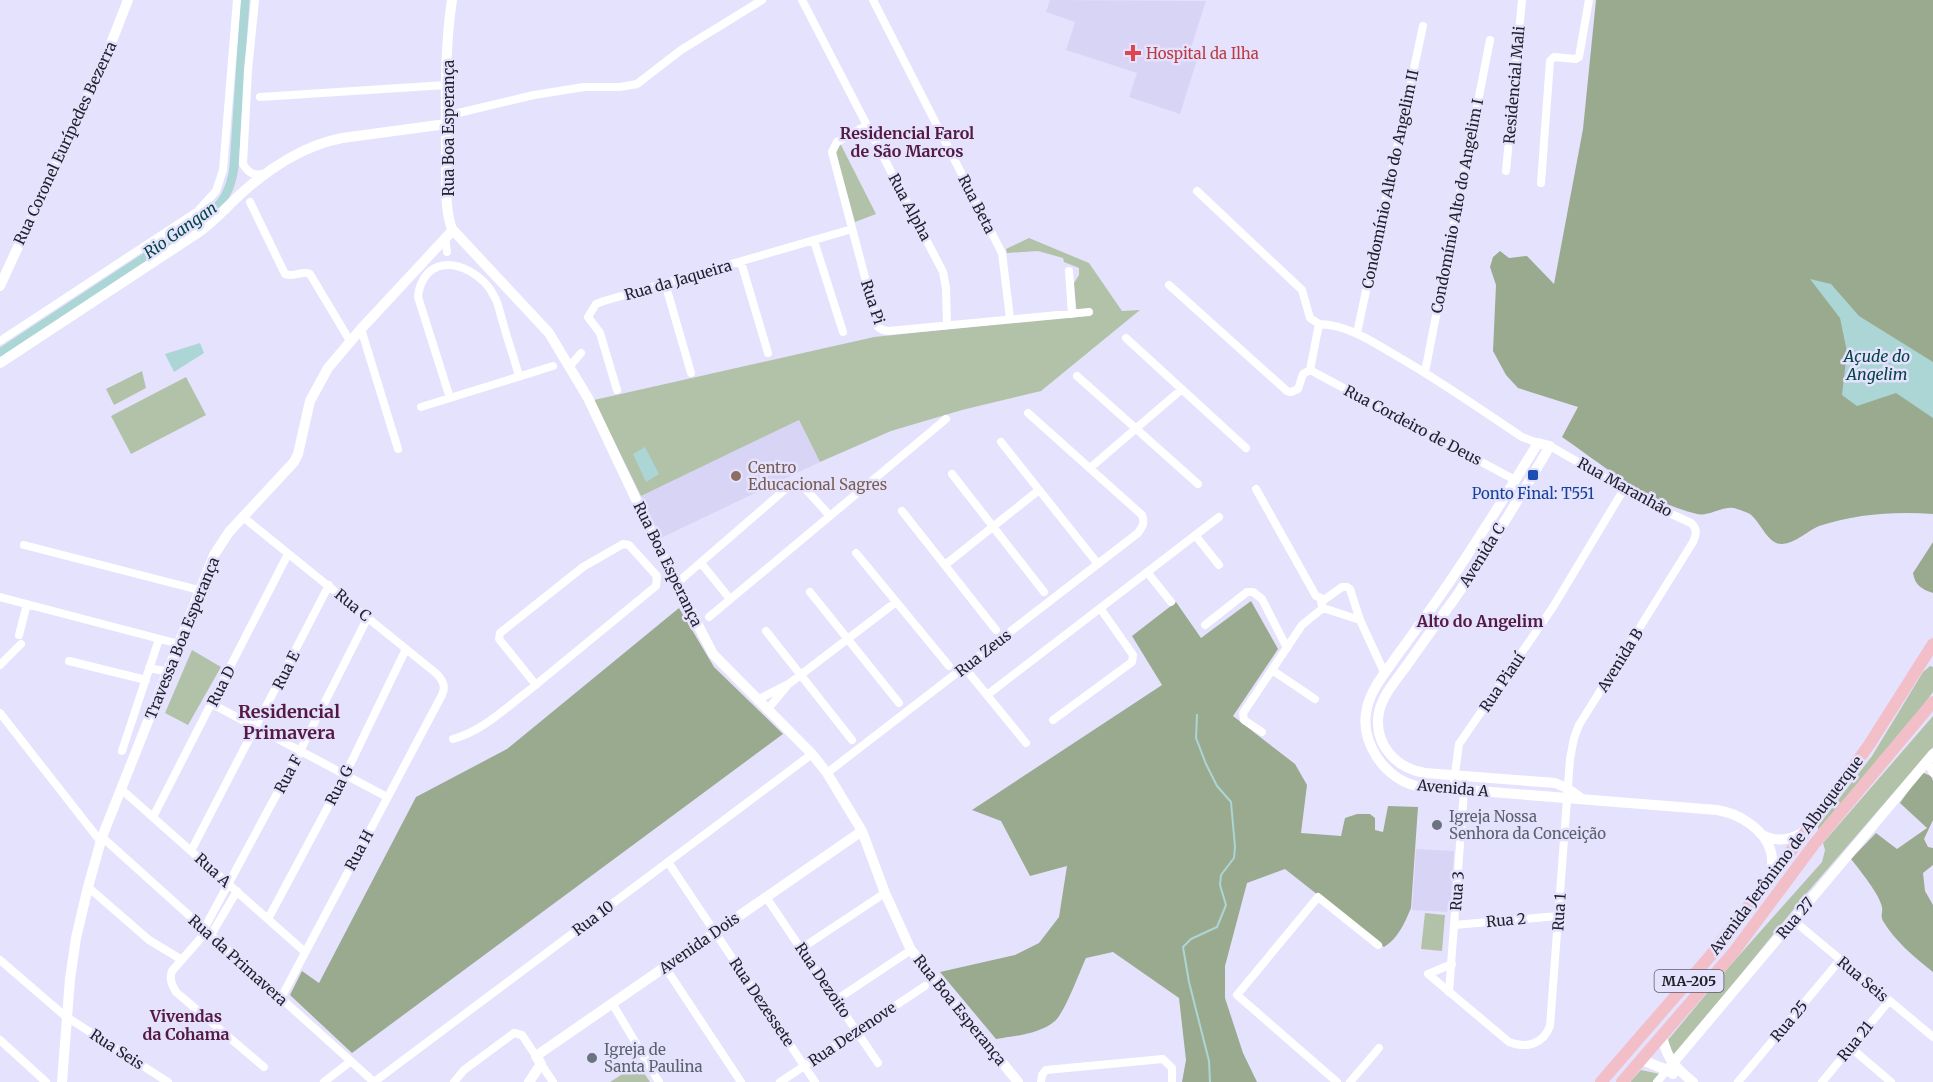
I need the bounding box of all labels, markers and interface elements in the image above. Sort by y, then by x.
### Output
street label: Residencial Mali [1499,25,1529,145]
street label: Rua Coronel Eurípedes Bezerra [9,38,121,248]
marker: Hospital da Ilha [1124,44,1142,62]
place label: Hospital da Ilha [1146,44,1259,63]
street label: Rua Boa Esperança [439,60,458,196]
street label: Condomínio Alto do Angelim II [1357,68,1423,290]
street label: Condomínio Alto do Angelim I [1427,97,1487,315]
district label: Residencial Farol de São Marcos [840,123,974,161]
street label: Rua Alpha [884,170,936,244]
street label: Rua Beta [954,171,1000,237]
water label: Rio Gangan [139,197,221,263]
street label: Rua da Jaqueira [622,256,734,304]
street label: Rua Pi [857,277,889,327]
water label: Açude do Angelim [1842,346,1910,384]
street label: Rua Cordeiro de Deus [1341,381,1485,469]
street label: Rua Maranhão [1574,453,1676,521]
place label: Centro Educacional Sagres [748,458,887,494]
marker: Ponto Final: T551 [1526,468,1540,482]
marker: Centro Educacional Sagres [729,469,743,483]
place label: Ponto Final: T551 [1472,484,1595,503]
street label: Rua Boa Esperança [629,498,707,630]
street label: Avenida C [1455,520,1509,591]
street label: Travessa Boa Esperança [141,554,223,722]
street label: Rua C [331,585,375,625]
district label: Alto do Angelim [1416,611,1543,631]
street label: Rua Zeus [951,625,1015,681]
street label: Avenida B [1592,625,1647,696]
street label: Rua E [268,647,304,692]
street label: Rua Piauí [1475,648,1529,715]
street label: Rua D [203,663,239,709]
district label: Residencial Primavera [238,700,340,744]
street label: Rua F [270,752,306,796]
street label: Avenida Jerônimo de Albuquerque [1704,752,1867,959]
street label: Rua G [321,762,357,808]
street label: Avenida A [1415,775,1490,801]
place label: Igreja Nossa Senhora da Conceição [1449,807,1606,843]
marker: Igreja Nossa Senhora da Conceição [1430,818,1444,832]
street label: Rua H [340,826,378,874]
street label: Rua A [191,849,235,891]
street label: Rua 3 [1446,870,1468,912]
street label: Rua 1 [1548,892,1570,932]
street label: Rua 27 [1772,893,1818,943]
street label: Rua 10 [568,896,618,940]
street label: Avenida Dois [654,908,743,978]
street label: Rua 2 [1485,909,1527,931]
street label: Rua da Primavera [185,911,291,1009]
street label: Rua Dezoito [791,939,855,1021]
street label: Rua Boa Esperança [910,951,1010,1069]
street label: Rua Seis [1834,952,1892,1006]
street label: Rua Dezessete [725,954,799,1050]
road number: MA-205 [1654,970,1724,992]
street label: Rua 25 [1766,996,1812,1046]
street label: Rua Dezenove [805,998,900,1070]
district label: Vivendas da Cohama [143,1006,230,1044]
street label: Rua 21 [1833,1017,1877,1065]
street label: Rua Seis [87,1025,147,1073]
place label: Igreja de Santa Paulina [604,1040,703,1076]
marker: Igreja de Santa Paulina [585,1051,599,1065]

